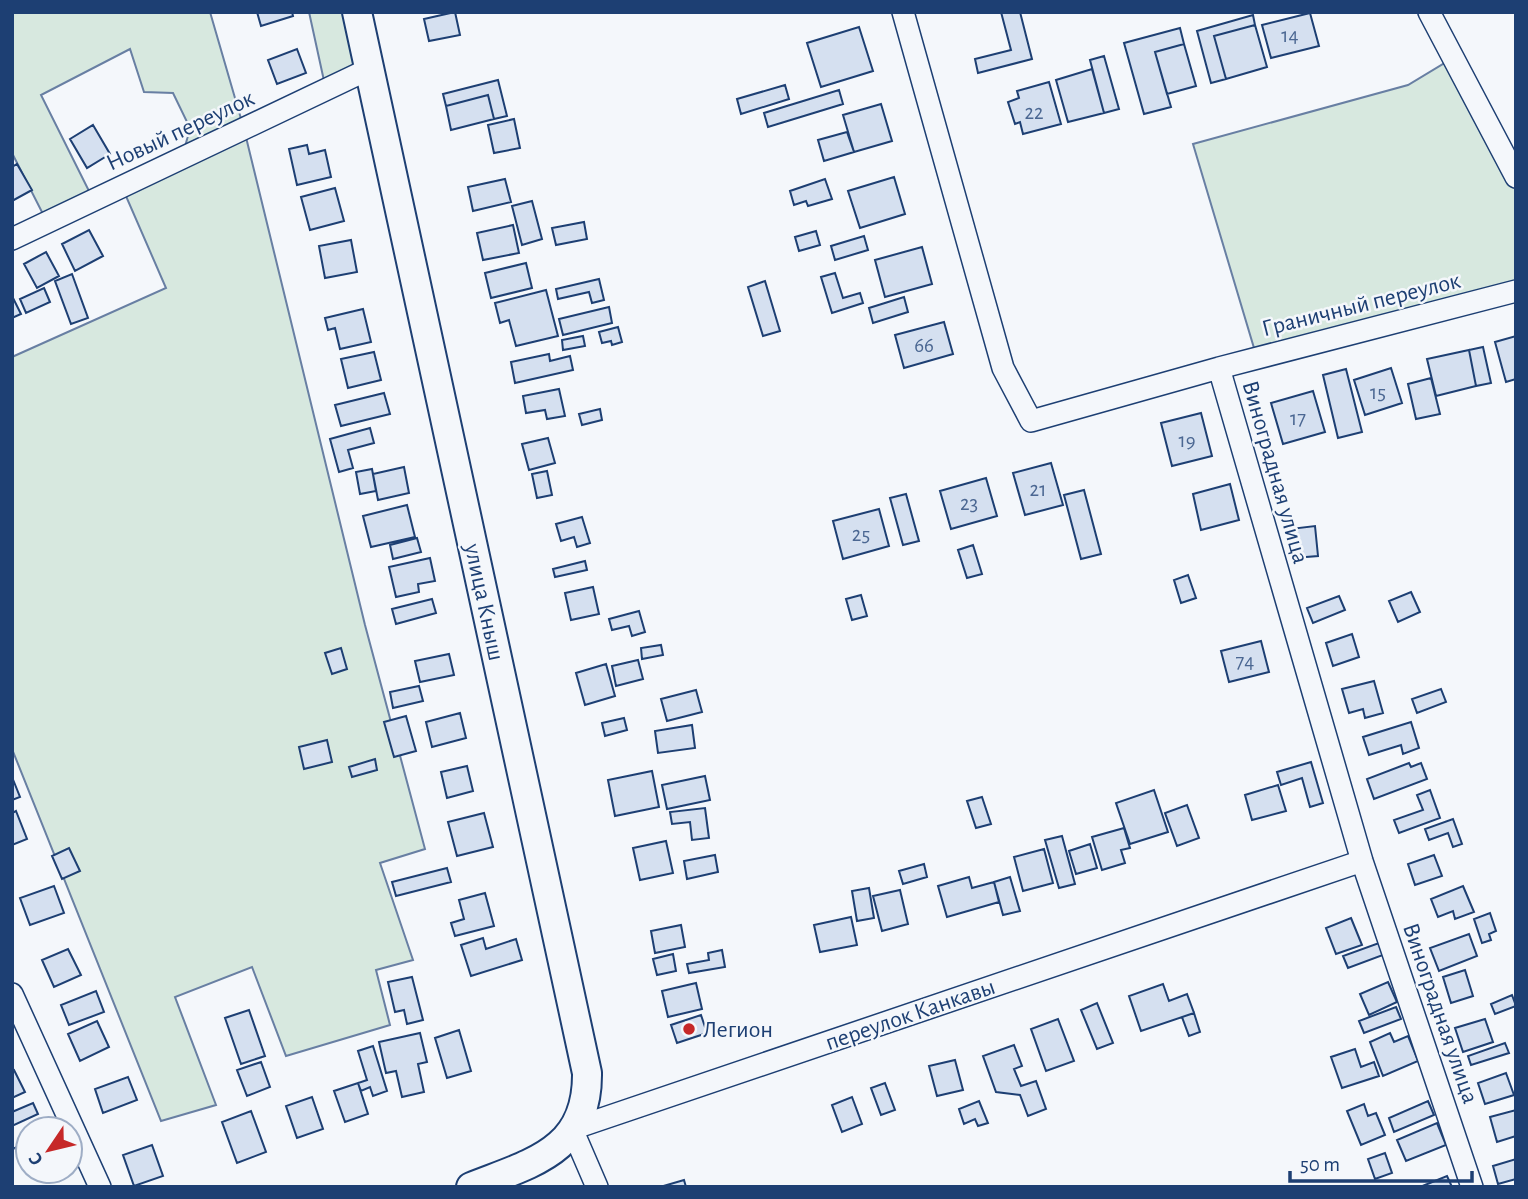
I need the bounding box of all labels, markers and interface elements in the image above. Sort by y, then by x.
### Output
house number: 14 [1281,25,1299,46]
street label: Новый переулок [103,86,258,176]
house number: 22 [1024,102,1044,123]
street label: Граничный переулок [1259,269,1463,341]
house number: 66 [914,335,934,356]
street label: Виноградная улица [1237,378,1313,567]
house number: 15 [1370,382,1386,403]
house number: 17 [1290,408,1306,429]
house number: 19 [1178,430,1196,451]
house number: 21 [1030,479,1046,500]
house number: 23 [960,493,978,514]
house number: 25 [852,524,870,545]
street label: улица Кныш [460,541,508,663]
house number: 74 [1236,651,1254,672]
street label: Виноградная улица [1398,920,1482,1107]
street label: переулок Канкавы [822,975,998,1055]
place label: Легион [703,1018,773,1042]
marker: Легион [681,1021,697,1037]
north arrow [14,1115,84,1185]
scale bar [1290,1140,1472,1184]
text: С [26,1149,47,1169]
text: 50 m [1300,1154,1340,1175]

